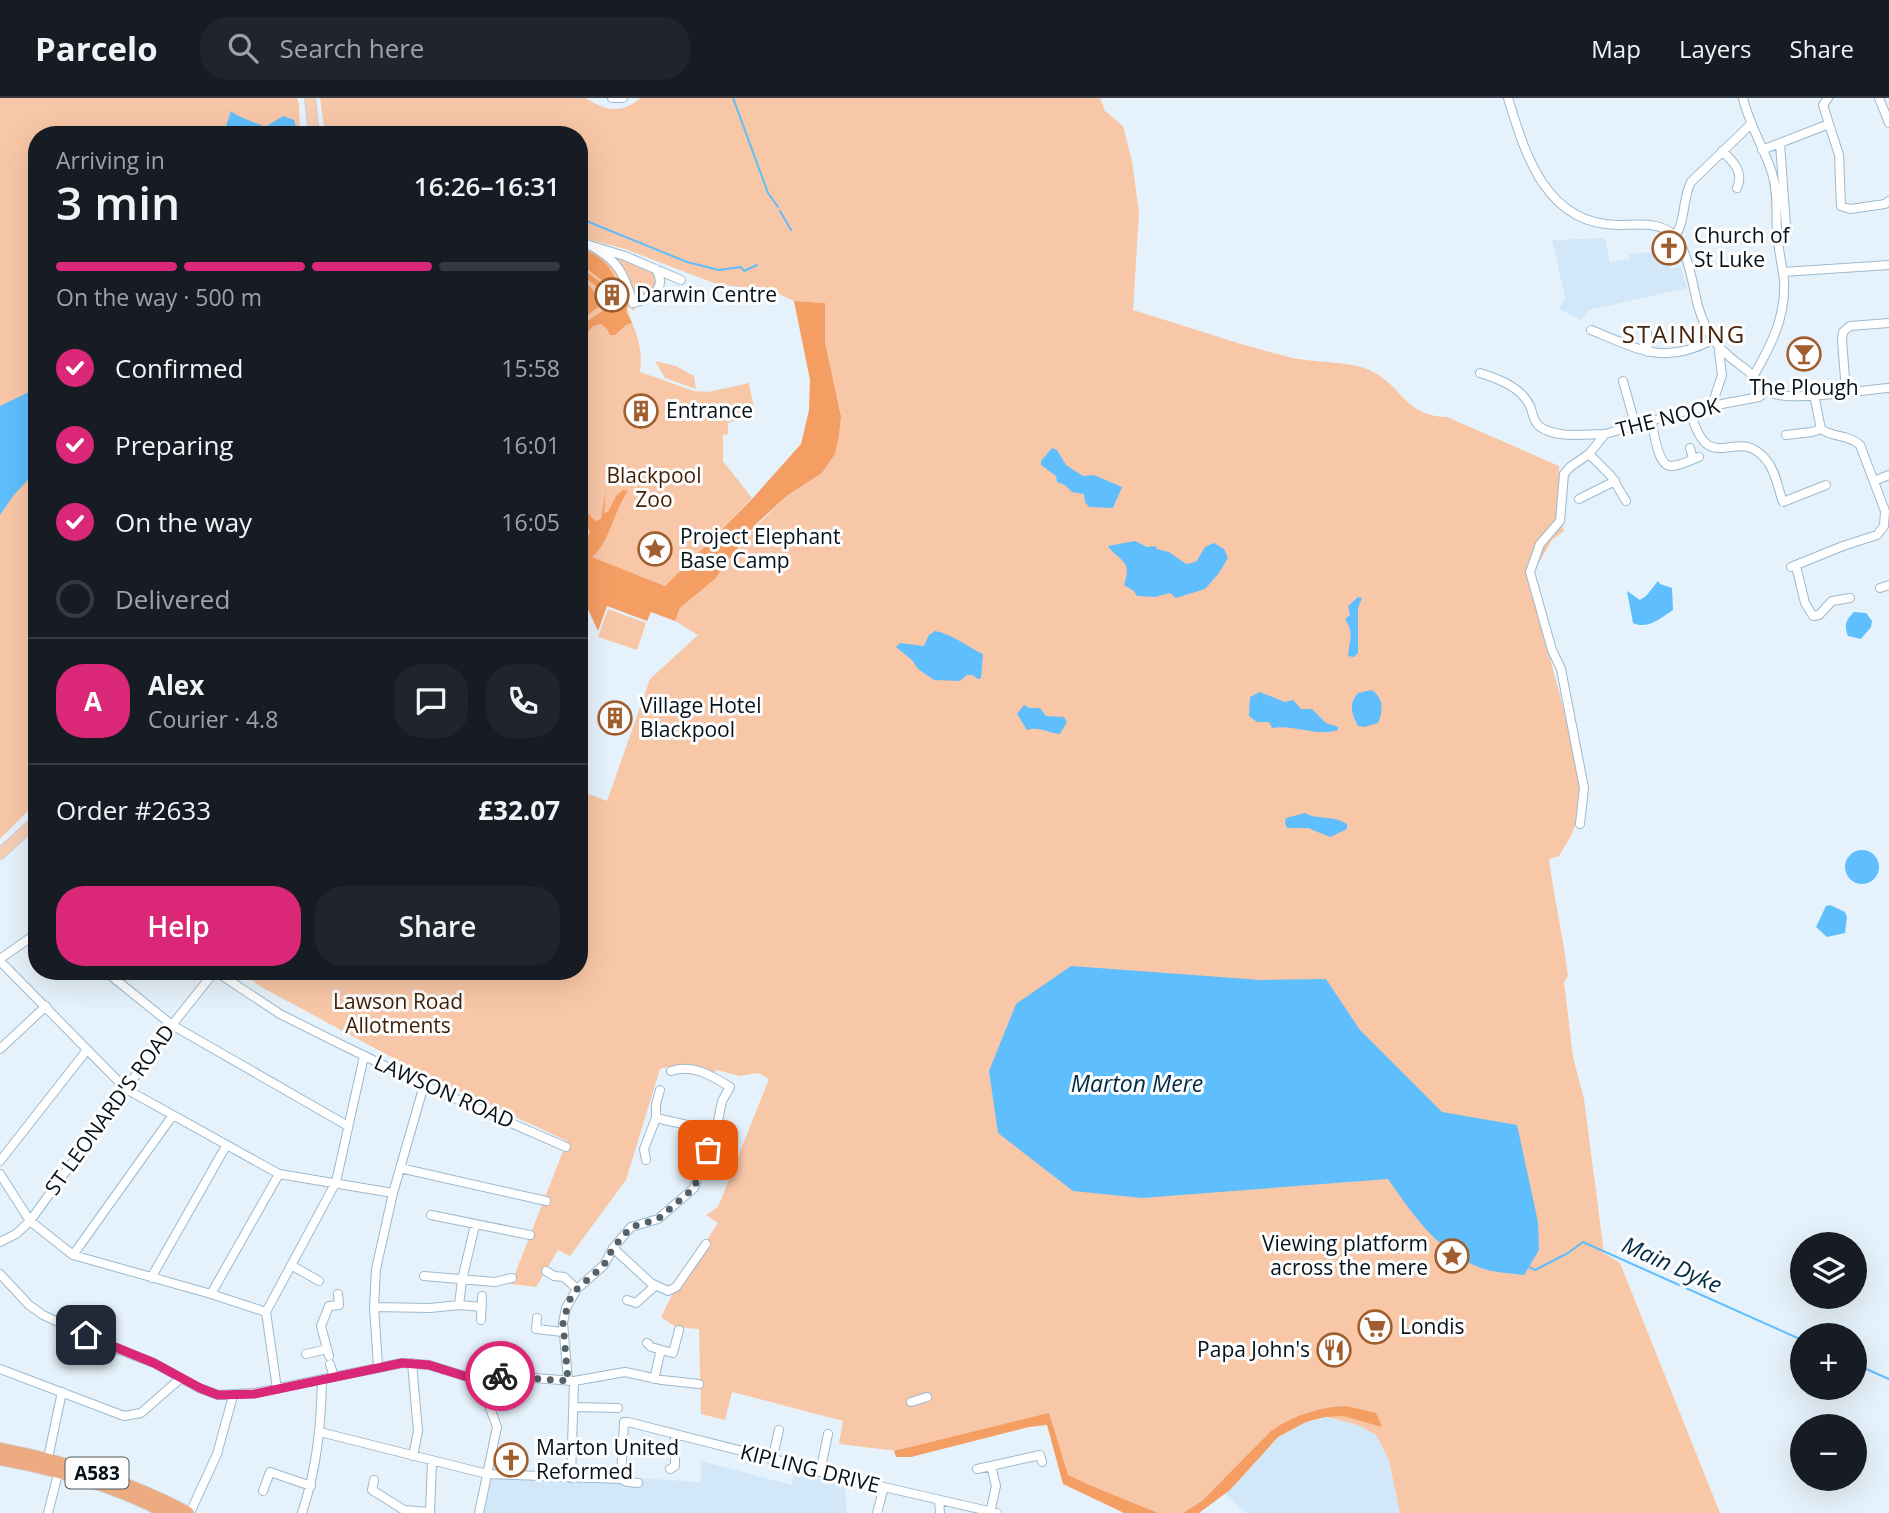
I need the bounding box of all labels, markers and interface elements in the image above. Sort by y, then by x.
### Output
search box [200,17,690,80]
text: Parcelo [35,26,158,71]
icon: search [224,29,262,67]
text: Search here [280,30,424,66]
text: Map [1591,32,1641,65]
text: Layers [1679,32,1752,65]
text: Share [1790,32,1854,65]
text: Arriving in [56,144,165,176]
text: 16:26–16:31 [414,168,560,204]
text: 3 min [56,171,180,233]
place label: Church of St Luke [1694,221,1792,273]
church icon: Church of St Luke [1650,229,1688,267]
building icon: Darwin Centre [593,276,631,314]
place label: Darwin Centre [636,280,777,308]
text: On the way · 500 m [56,281,262,313]
district label: STAINING [1622,317,1746,350]
bar icon: The Plough [1785,335,1823,373]
icon: check [56,349,94,387]
text: Confirmed [115,350,243,386]
text: 15:58 [501,352,560,384]
place label: The Plough [1749,373,1859,401]
street label: THE NOOK [1613,391,1722,443]
building icon: Entrance [622,392,660,430]
place label: Entrance [666,396,753,424]
icon: check [56,426,94,464]
text: Preparing [115,427,233,463]
text: 16:01 [501,429,560,461]
park label: Blackpool Zoo [606,461,702,513]
icon: check [56,503,94,541]
text: On the way [115,504,252,540]
text: 16:05 [501,506,560,538]
place label: Project Elephant Base Camp [680,522,840,574]
place icon: Project Elephant Base Camp [636,530,674,568]
text: Delivered [115,581,230,617]
button: chat [394,664,468,738]
button: phone [486,664,560,738]
text: Alex [148,667,204,703]
text: A [84,683,102,719]
place label: Village Hotel Blackpool [640,691,761,743]
building icon: Village Hotel Blackpool [596,699,634,737]
text: Courier · 4.8 [148,703,278,735]
text: Order #2633 [56,792,211,828]
text: £32.07 [478,792,560,828]
button: Help [56,886,301,966]
button: Share [315,886,560,966]
park label: Lawson Road Allotments [333,987,463,1039]
street label: ST LEONARD'S ROAD [38,1019,181,1200]
street label: LAWSON ROAD [370,1048,519,1134]
water label: Marton Mere [1071,1067,1203,1099]
pin [678,1120,738,1180]
icon: bag [689,1131,727,1169]
water label: Main Dyke [1618,1228,1727,1300]
place label: Viewing platform across the mere [1262,1229,1428,1281]
map controls [1790,1232,1867,1491]
button: layers [1790,1232,1867,1309]
place icon: Viewing platform across the mere [1433,1237,1471,1275]
pin [56,1305,116,1365]
supermarket icon: Londis [1356,1308,1394,1346]
place label: Londis [1400,1312,1465,1340]
icon: home [67,1316,105,1354]
button: + [1790,1323,1867,1400]
restaurant icon: Papa John's [1315,1331,1353,1369]
place label: Papa John's [1197,1335,1310,1363]
courier [465,1341,535,1411]
icon: bike [481,1357,519,1395]
button: − [1790,1414,1867,1491]
place label: Marton United Reformed [536,1433,679,1485]
street label: KIPLING DRIVE [737,1437,883,1499]
church icon: Marton United Reformed [492,1441,530,1479]
road number: A583 [66,1457,128,1488]

